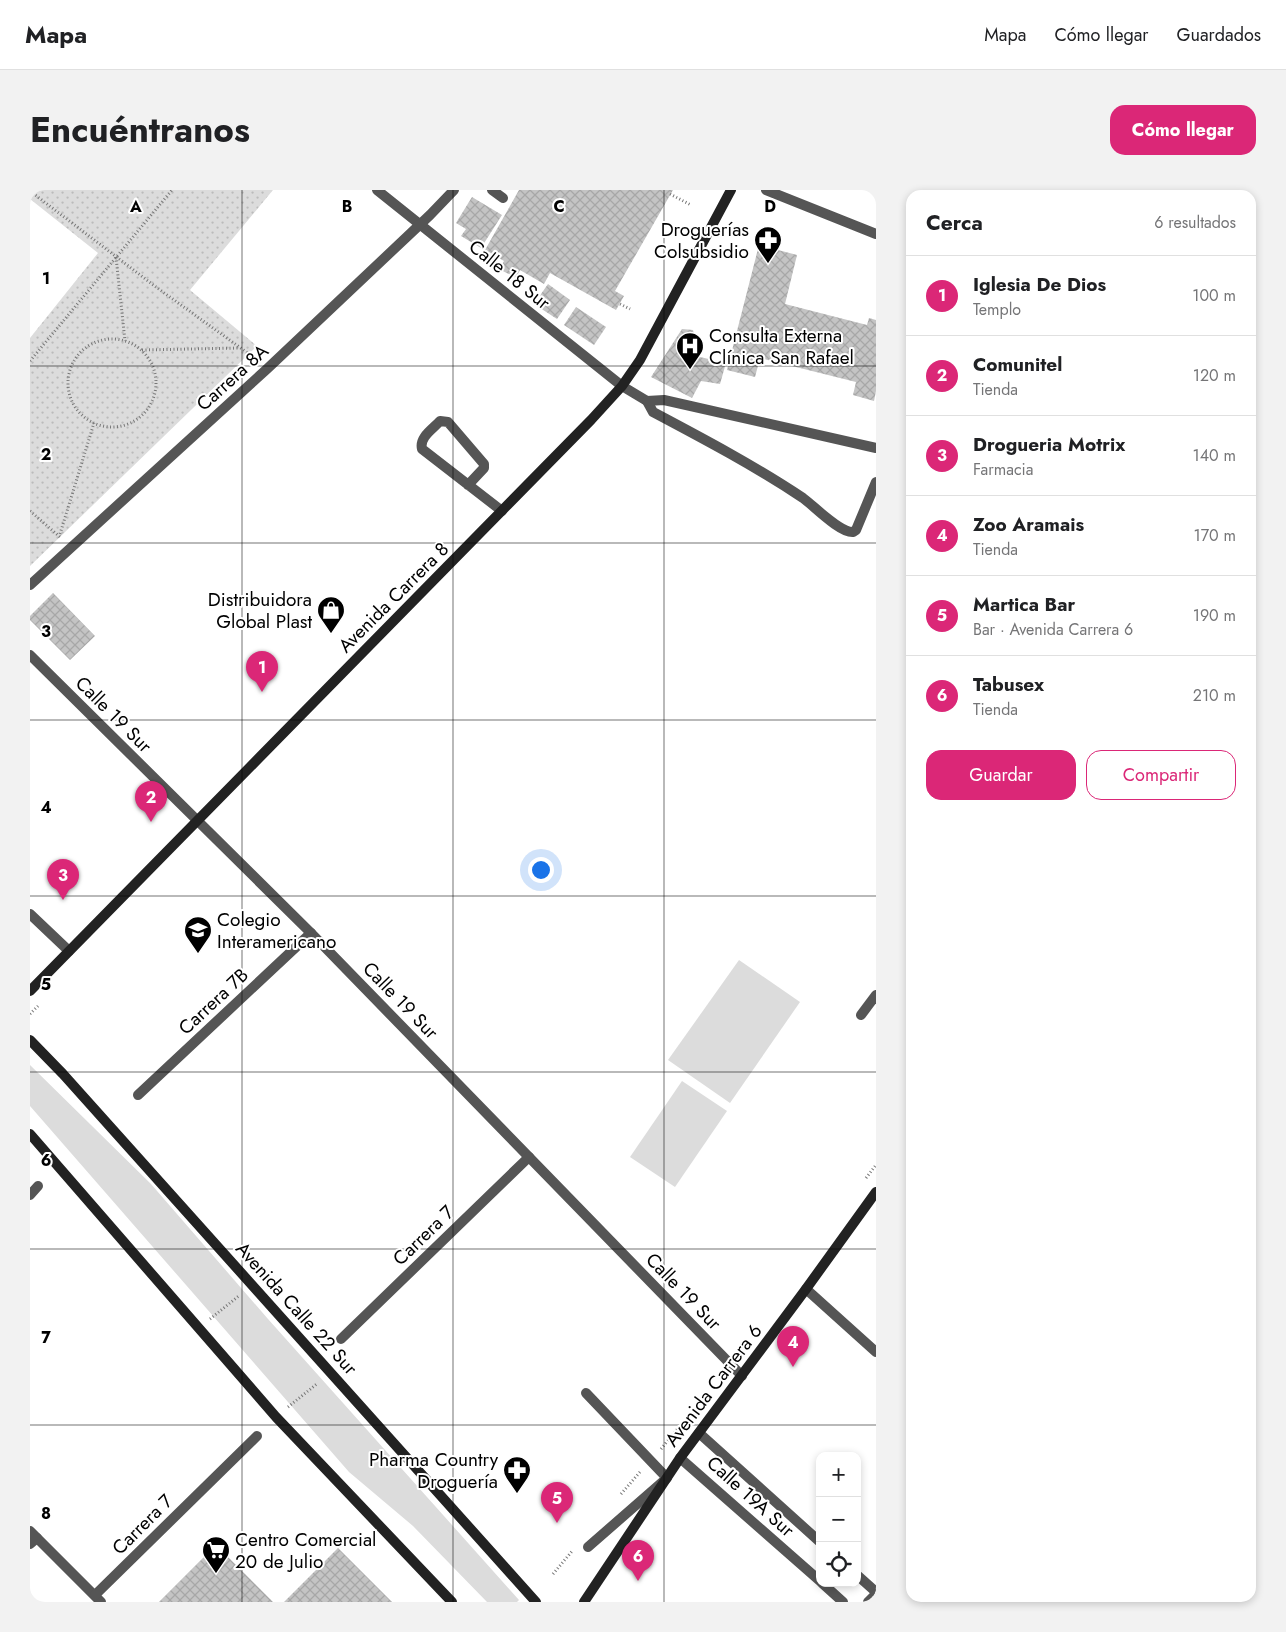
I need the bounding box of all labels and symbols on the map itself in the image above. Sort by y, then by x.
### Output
text: A [129,195,142,218]
text: B [342,195,352,218]
text: C [553,195,565,218]
text: D [764,195,776,218]
place label: Droguerías Colsubsidio [654,216,749,265]
pharmacy icon: Droguerías Colsubsidio [753,225,783,264]
street label: Calle 18 Sur [463,233,557,316]
text: 1 [42,267,50,290]
place label: Consulta Externa Clínica San Rafael [709,322,854,371]
hospital icon: Consulta Externa Clínica San Rafael [675,331,705,370]
street label: Carrera 8A [190,337,275,417]
text: 2 [41,443,51,466]
street label: Avenida Carrera 8 [332,536,455,659]
place label: Distribuidora Global Plast [208,586,312,635]
shop icon: Distribuidora Global Plast [316,595,346,634]
text: 3 [41,620,51,643]
pin: 1 [246,651,278,692]
street label: Calle 19 Sur [69,670,158,759]
pin: 2 [135,781,167,822]
text: 4 [40,796,52,819]
your location [528,857,554,883]
pin: 3 [47,859,79,900]
place label: Colegio Interamericano [217,906,336,955]
school or university icon: Colegio Interamericano [183,915,213,954]
street label: Calle 19 Sur [357,956,445,1045]
street label: Carrera 7B [172,962,254,1041]
text: 5 [41,973,51,996]
text: 6 [41,1149,51,1172]
street label: Carrera 7 [387,1199,460,1271]
street label: Avenida Calle 22 Sur [230,1236,364,1381]
street label: Calle 19 Sur [640,1247,728,1336]
street label: Avenida Carrera 6 [658,1318,768,1452]
text: 7 [41,1326,51,1349]
pin: 4 [777,1326,809,1367]
place label: Pharma Country Droguería [369,1446,499,1495]
street label: Calle 19A Sur [701,1450,801,1543]
pharmacy icon: Pharma Country Droguería [502,1455,532,1494]
pin: 5 [541,1482,573,1523]
street label: Carrera 7 [106,1488,179,1561]
text: 8 [41,1502,51,1525]
place label: Centro Comercial 20 de Julio [235,1526,376,1575]
supermarket icon: Centro Comercial 20 de Julio [201,1535,231,1574]
pin: 6 [622,1540,654,1581]

